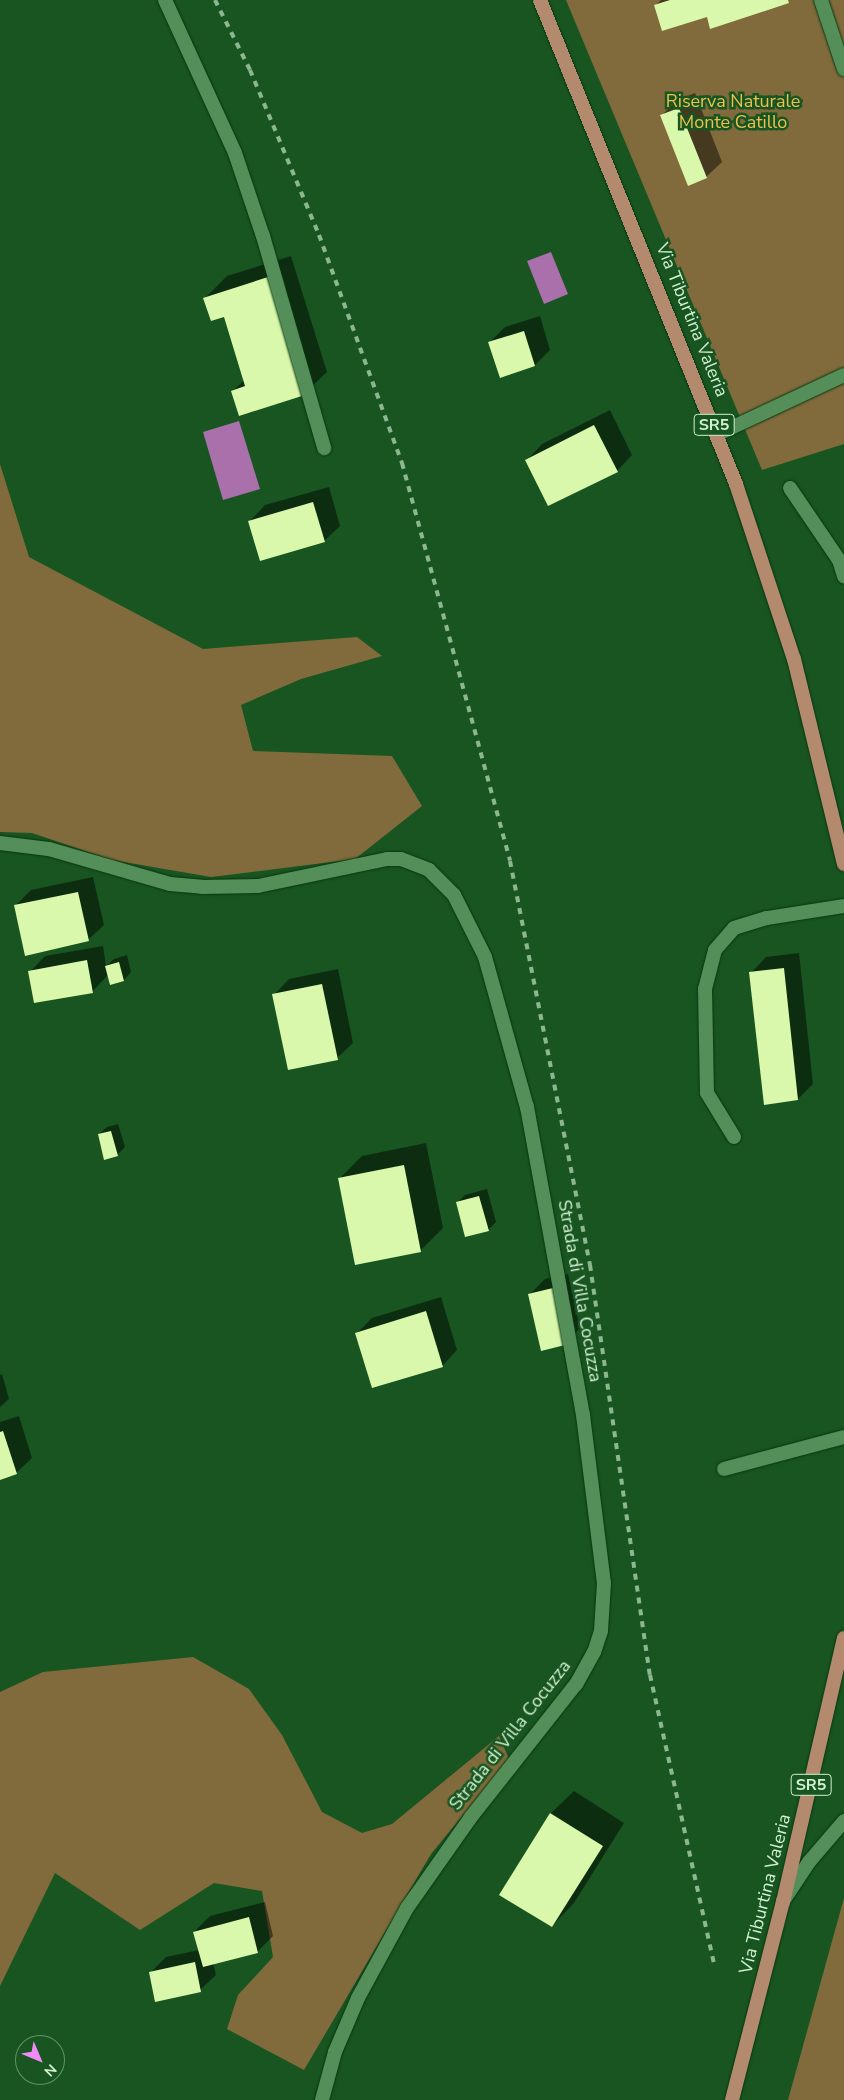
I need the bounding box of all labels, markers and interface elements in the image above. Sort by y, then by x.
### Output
park label: Riserva Naturale Monte Catillo [666,91,800,134]
street label: Via Tiburtina Valeria [651,240,733,400]
road number: SR5 [693,412,735,438]
street label: Strada di Villa Cocuzza [553,1198,607,1384]
street label: Strada di Villa Cocuzza [445,1656,575,1814]
road number: SR5 [790,1772,832,1798]
street label: Via Tiburtina Valeria [735,1812,795,1976]
north arrow [15,2035,65,2085]
text: N [40,2060,61,2081]

